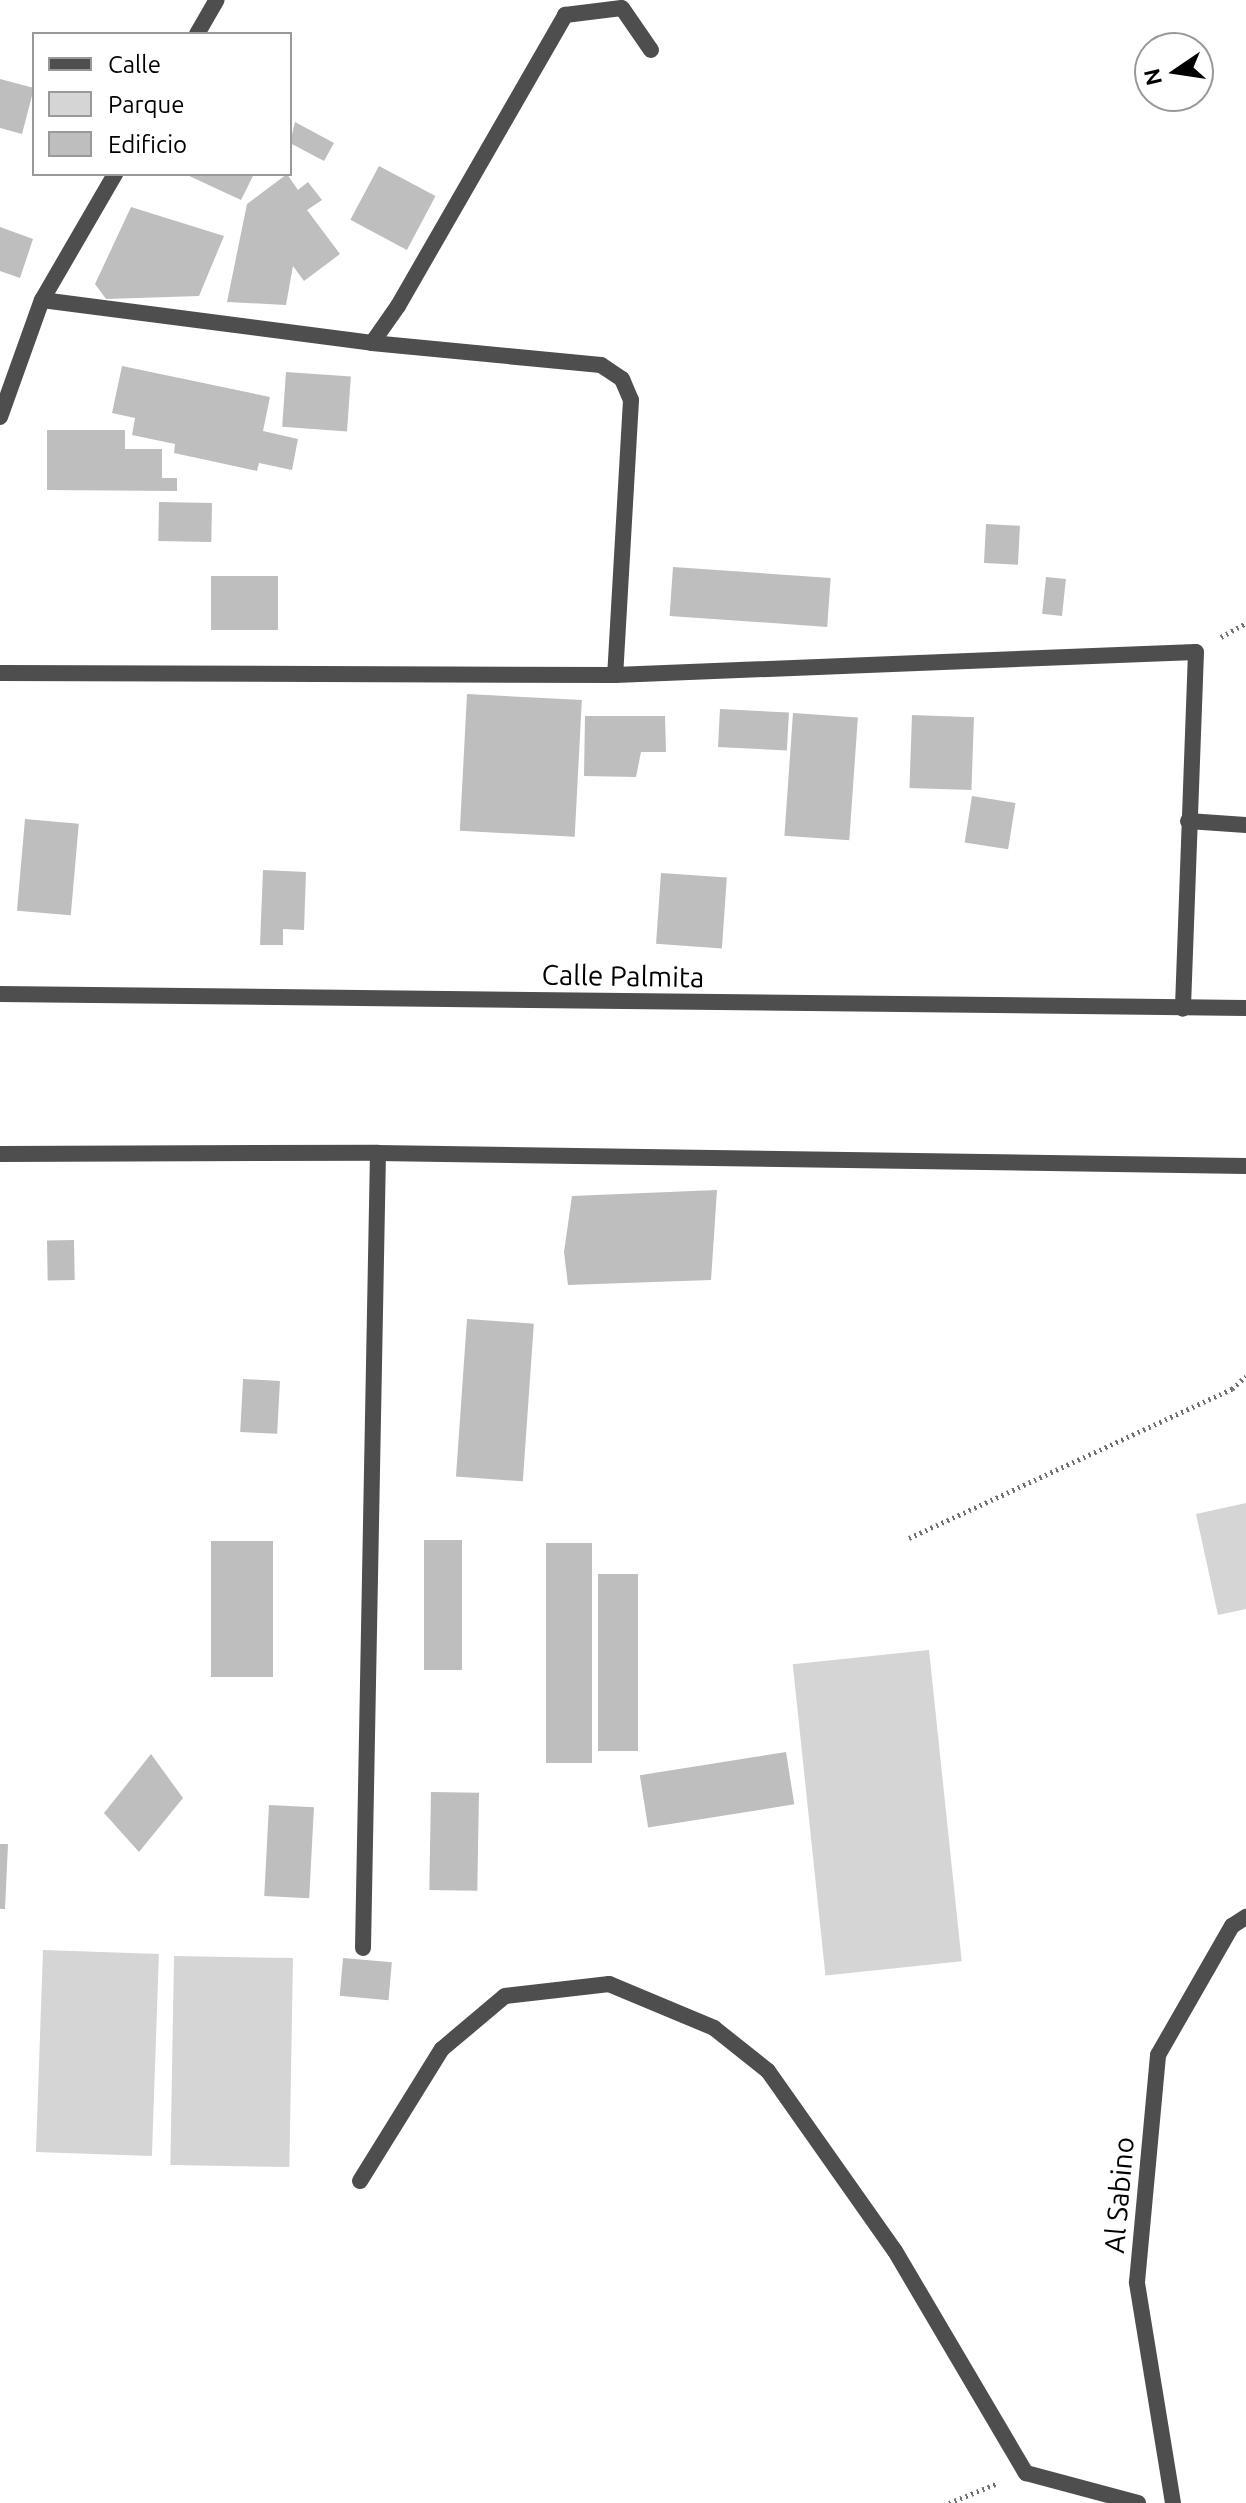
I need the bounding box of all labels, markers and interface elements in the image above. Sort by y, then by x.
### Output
legend [32,32,292,176]
north arrow [1134,32,1214,112]
text: Calle [108,51,161,78]
text: N [1138,66,1166,88]
text: Parque [108,91,185,118]
text: Edificio [108,131,187,158]
street label: Calle Palmita [541,958,705,994]
street label: Al Sabino [1097,2135,1141,2255]

